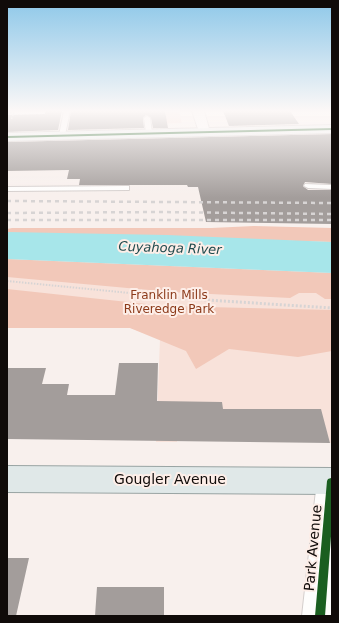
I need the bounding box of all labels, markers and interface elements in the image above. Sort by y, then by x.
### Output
water label: Cuyahoga River [118,239,222,259]
park label: Franklin Mills Riveredge Park [124,289,214,317]
street label: Gougler Avenue [114,472,226,488]
street label: Park Avenue [302,504,326,592]

